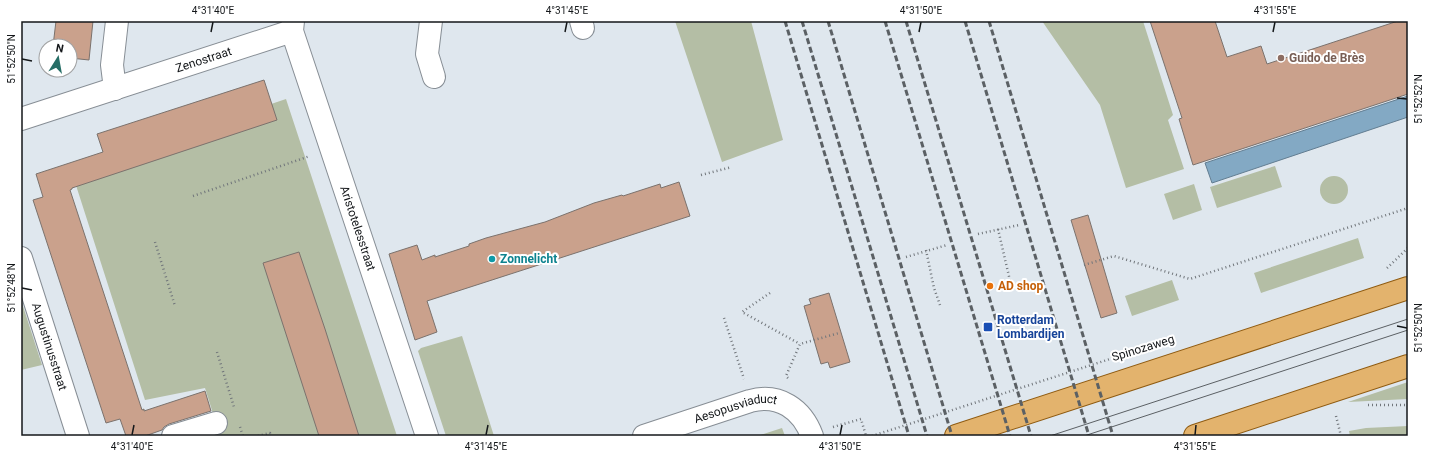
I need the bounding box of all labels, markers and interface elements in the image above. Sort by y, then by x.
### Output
text: 4°31'40"E [192,5,235,16]
text: 4°31'45"E [546,5,589,16]
text: 4°31'50"E [900,5,943,16]
text: 4°31'55"E [1254,5,1297,16]
text: 51°52'50"N [6,34,17,84]
north arrow [38,38,78,78]
text: N [55,42,65,56]
street label: Zenostraat [174,44,233,75]
place label: Guido de Brès [1289,51,1364,65]
marker: Guido de Brès [1276,53,1286,63]
text: 51°52'52"N [1413,74,1424,124]
street label: Aristotelesstraat [337,184,378,273]
place label: Zonnelicht [500,252,557,266]
marker: Zonnelicht [487,254,497,264]
text: 51°52'48"N [6,263,17,313]
place label: AD shop [998,279,1044,293]
marker: AD shop [985,281,995,291]
street label: Augustinusstraat [29,301,70,392]
text: 51°52'50"N [1413,303,1424,353]
place label: Rotterdam Lombardijen [997,313,1065,341]
marker: Rotterdam Lombardijen [982,321,994,333]
street label: Spinozaweg [1110,332,1176,364]
street label: Aesopusviaduct [692,392,779,426]
text: 4°31'40"E [111,441,154,452]
text: 4°31'45"E [465,441,508,452]
text: 4°31'50"E [819,441,862,452]
text: 4°31'55"E [1174,441,1217,452]

